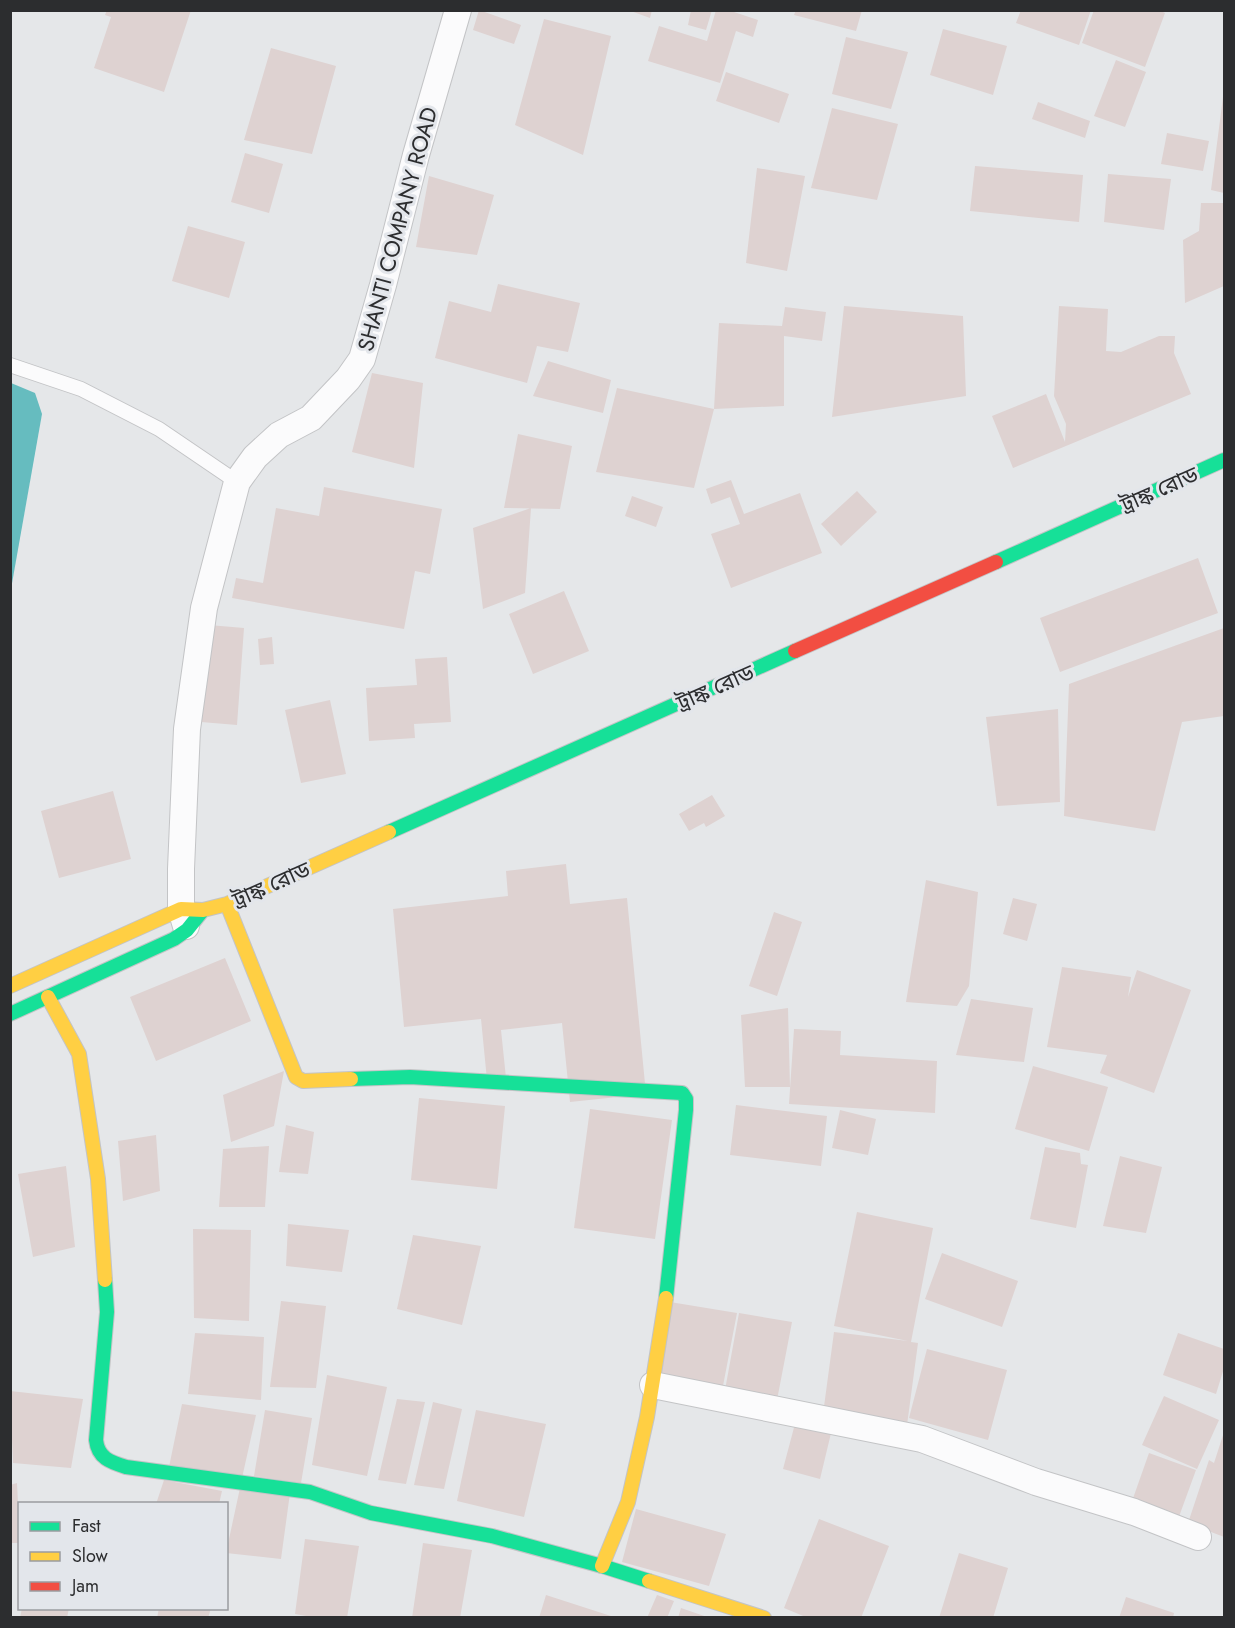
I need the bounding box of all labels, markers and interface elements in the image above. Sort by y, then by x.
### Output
street label: SHANTI COMPANY ROAD [349,103,445,355]
street label: ট্রাঙ্ক রোড [1114,458,1203,521]
street label: ট্রাঙ্ক রোড [670,656,759,719]
street label: ট্রাঙ্ক রোড [226,853,315,916]
legend [18,1502,228,1610]
text: Fast [72,1513,101,1539]
text: Slow [72,1543,109,1569]
text: Jam [70,1573,99,1599]

